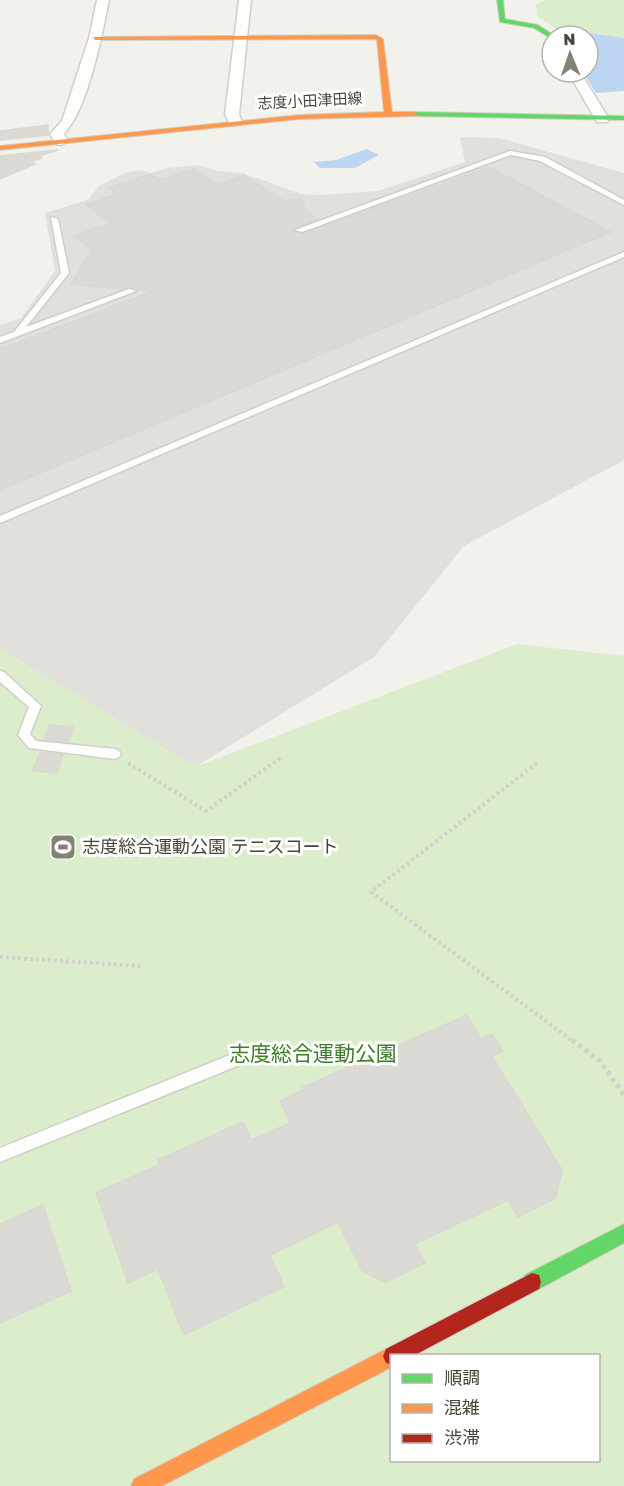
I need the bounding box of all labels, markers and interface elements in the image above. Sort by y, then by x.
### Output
north arrow [540,24,600,84]
text: N [563,29,576,49]
street label: 志度小田津田線 [257,88,363,112]
sports icon: 志度総合運動公園 テニスコート [48,832,78,862]
place label: 志度総合運動公園 テニスコート [82,835,339,857]
park label: 志度総合運動公園 [229,1040,397,1066]
legend [390,1354,600,1462]
text: 順調 [444,1366,480,1388]
text: 混雑 [444,1396,480,1418]
text: 渋滞 [444,1426,480,1448]

